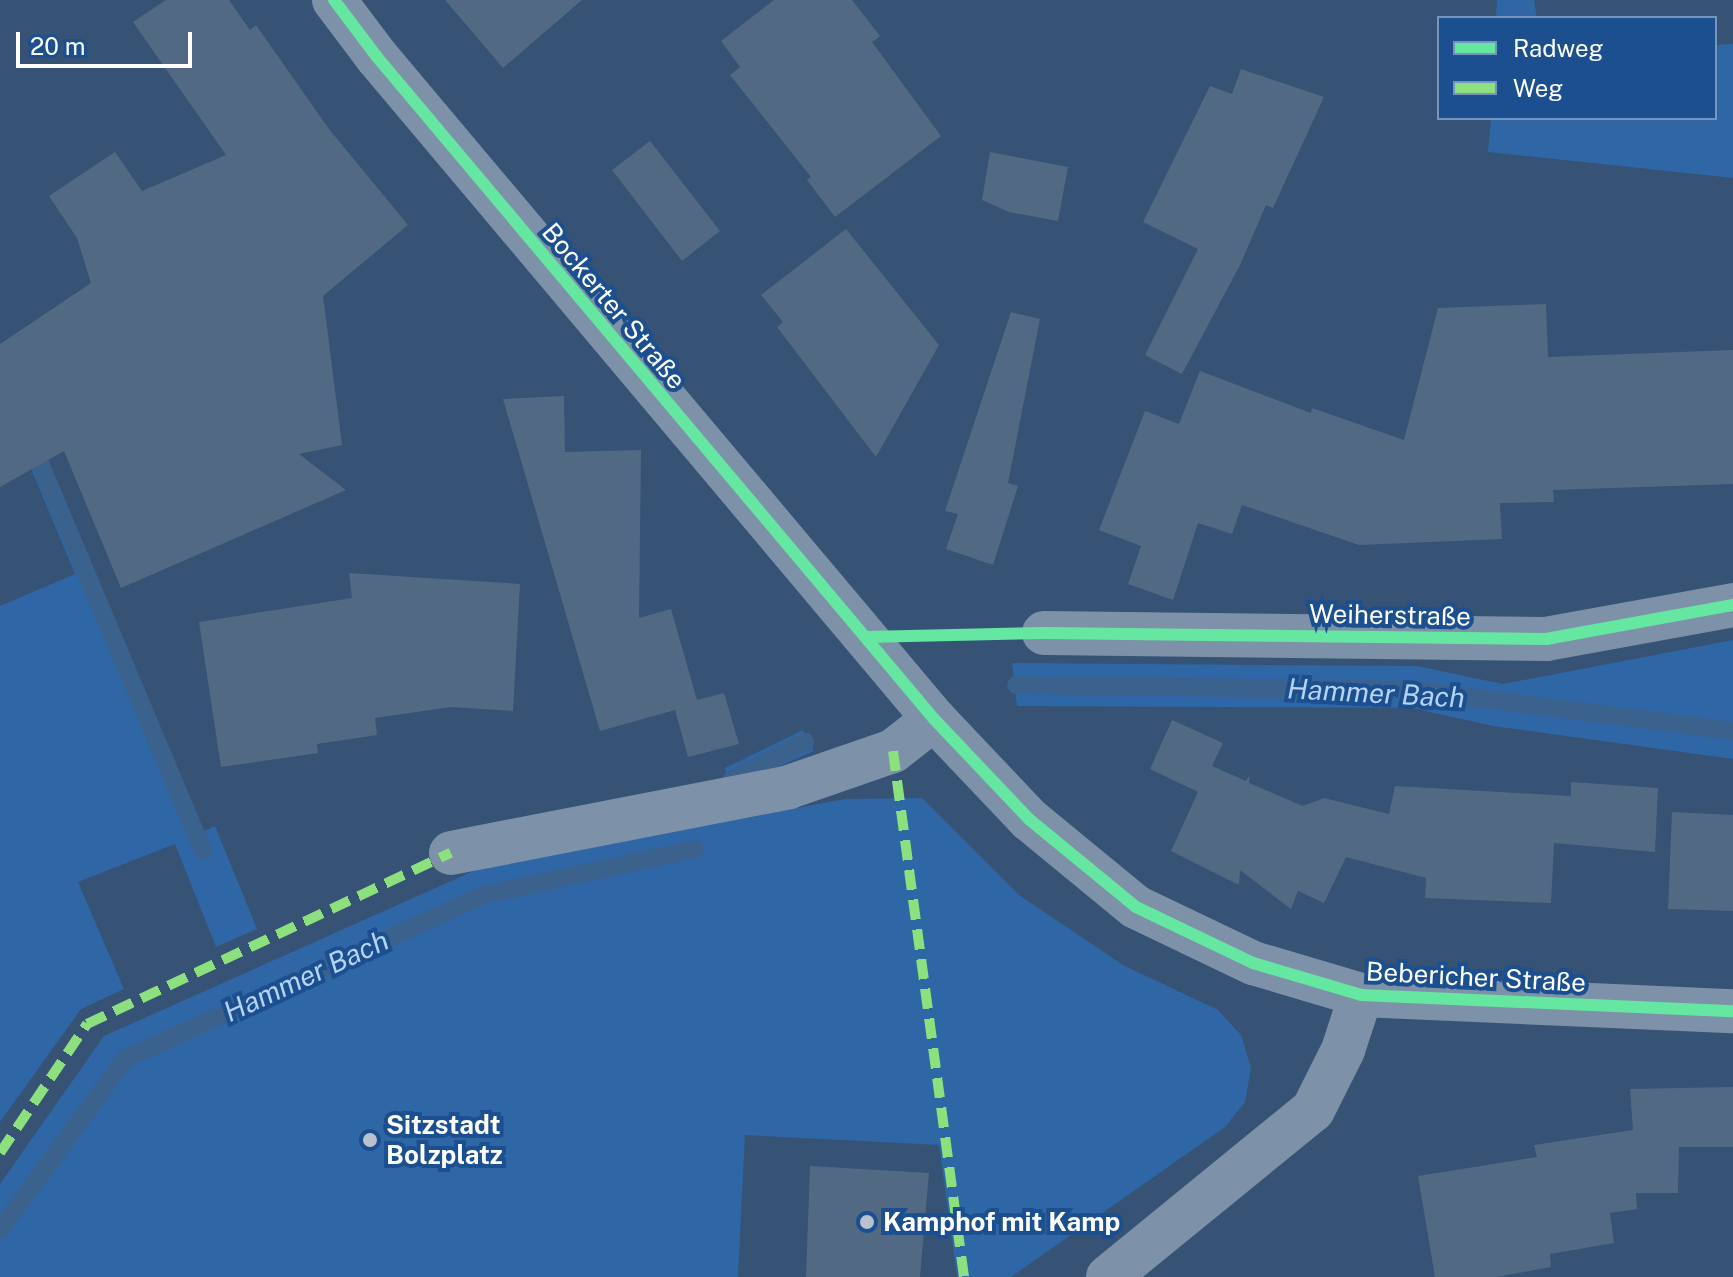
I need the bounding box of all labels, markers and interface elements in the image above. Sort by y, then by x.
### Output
scale bar [20,16,196,66]
legend [1437,16,1717,120]
text: 20 m [30,32,86,60]
text: Radweg [1513,34,1604,62]
text: Weg [1513,74,1563,102]
street label: Bockerter Straße [536,217,692,395]
street label: Weiherstraße [1309,598,1471,632]
water label: Hammer Bach [1286,672,1466,714]
water label: Hammer Bach [218,923,394,1029]
street label: Bebericher Straße [1365,956,1587,998]
place label: Sitzstadt Bolzplatz [386,1109,503,1170]
marker: Sitzstadt Bolzplatz [361,1131,379,1149]
place label: Kamphof mit Kamp [883,1206,1120,1238]
marker: Kamphof mit Kamp [858,1213,876,1231]

